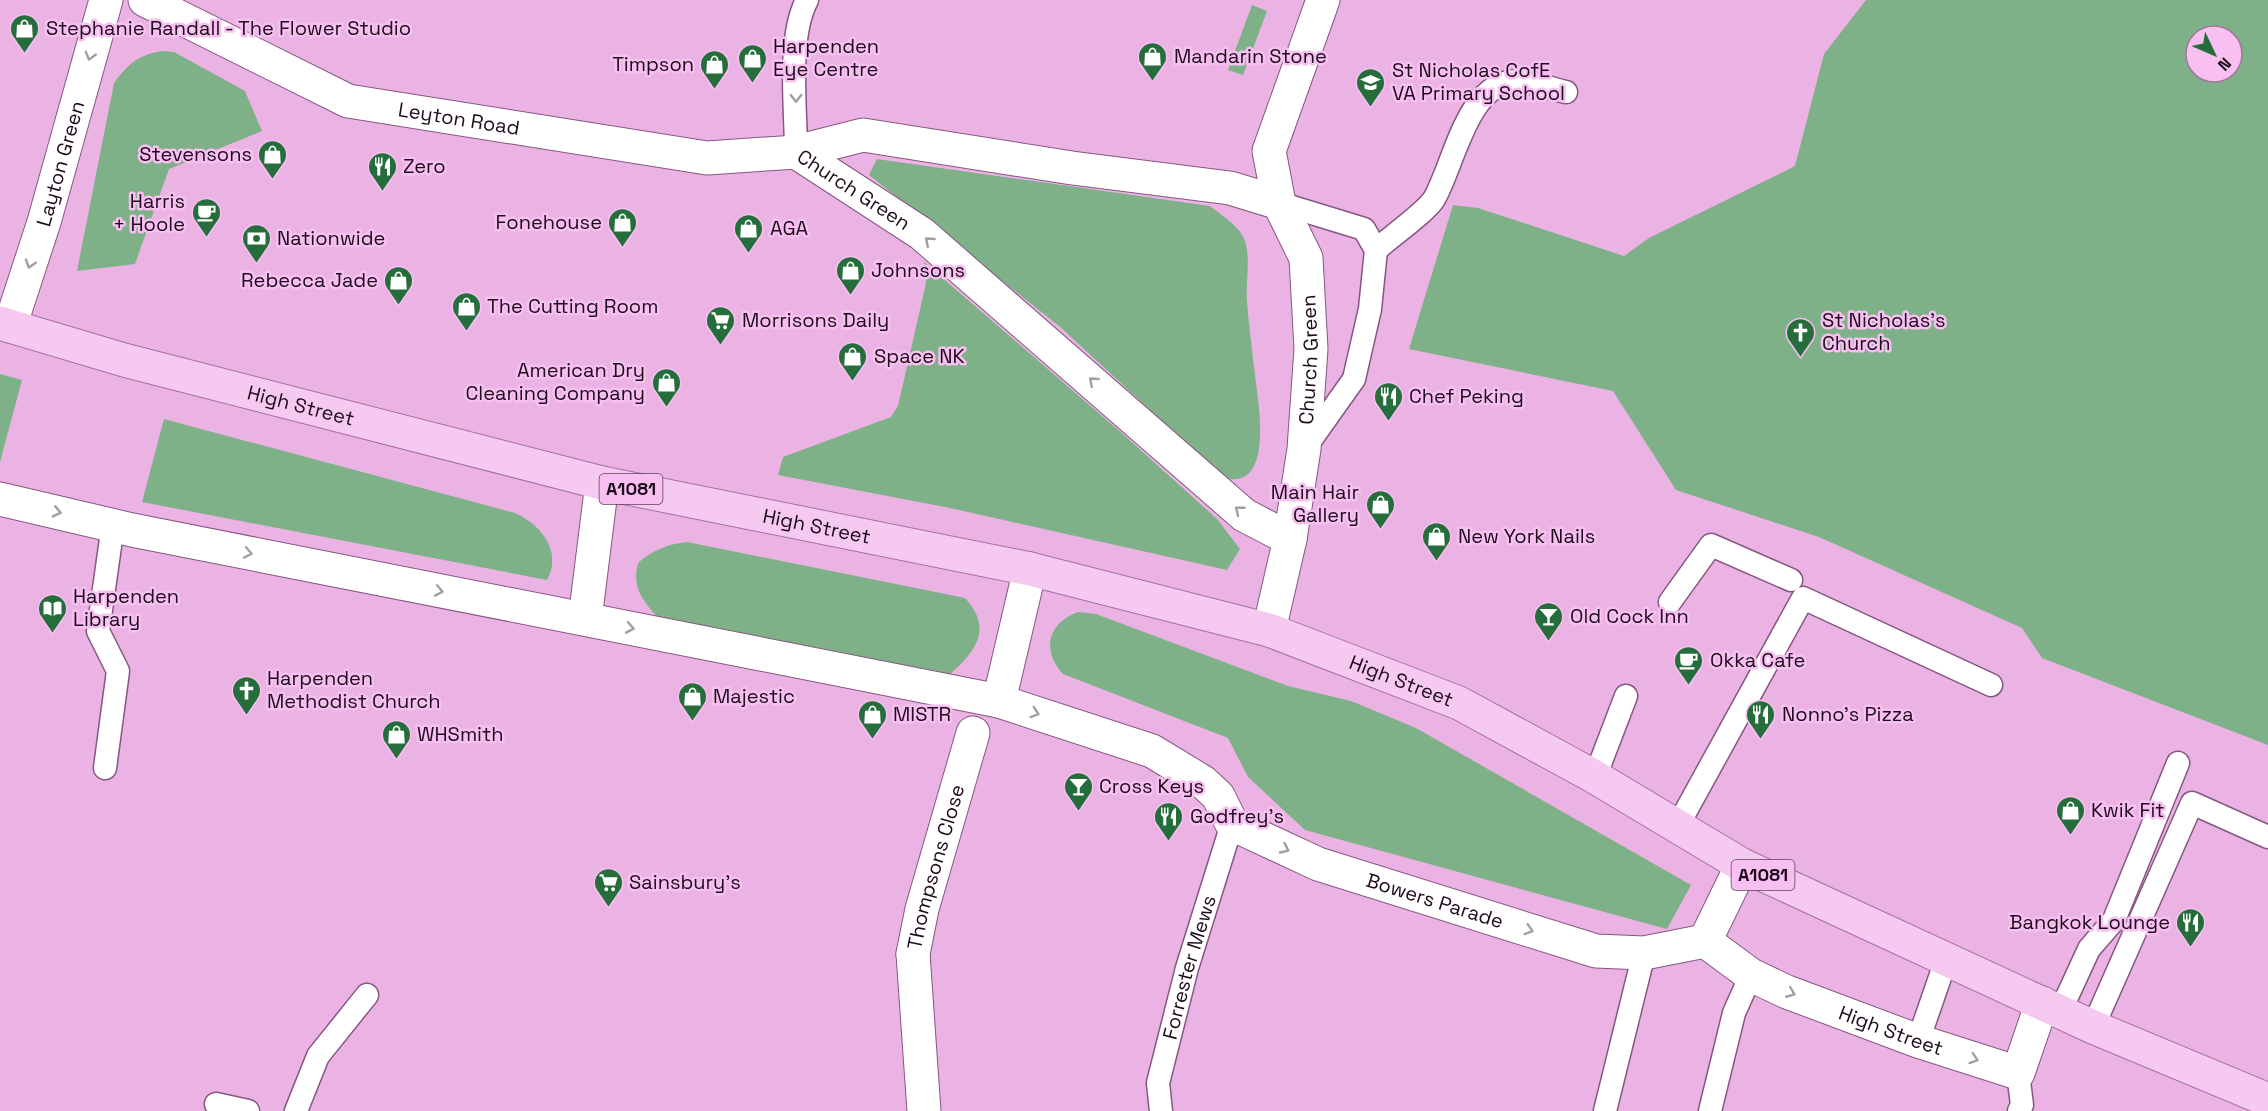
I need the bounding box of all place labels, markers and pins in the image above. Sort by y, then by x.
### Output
shop icon: Stephanie Randall - The Flower Studio [9,12,41,54]
place label: Stephanie Randall - The Flower Studio [46,15,411,41]
place label: Harpenden Eye Centre [773,33,879,82]
shop icon: Mandarin Stone [1137,40,1169,82]
shop icon: Harpenden Eye Centre [736,42,768,84]
place label: Mandarin Stone [1174,43,1327,69]
shop icon: Timpson [699,48,731,90]
place label: Timpson [612,51,694,77]
place label: St Nicholas CofE VA Primary School [1392,57,1565,106]
school or university icon: St Nicholas CofE VA Primary School [1355,66,1387,108]
shop icon: Stevensons [257,138,289,180]
place label: Stevensons [139,141,252,167]
restaurant icon: Zero [366,150,398,192]
place label: Zero [403,153,446,179]
place label: Harris + Hoole [113,188,185,237]
cafe icon: Harris + Hoole [190,196,222,238]
shop icon: Fonehouse [607,206,639,248]
place label: Fonehouse [496,209,602,235]
shop icon: AGA [733,212,765,254]
place label: AGA [770,215,809,241]
bank icon: Nationwide [240,222,272,264]
place label: Nationwide [277,225,385,251]
shop icon: Johnsons [834,254,866,296]
place label: Johnsons [871,257,965,283]
shop icon: Rebecca Jade [383,264,415,306]
place label: Rebecca Jade [241,267,378,293]
shop icon: The Cutting Room [450,290,482,332]
place label: The Cutting Room [487,293,658,319]
supermarket icon: Morrisons Daily [705,304,737,346]
place label: Morrisons Daily [742,307,889,333]
place label: St Nicholas's Church [1822,307,1946,356]
church icon: St Nicholas's Church [1785,316,1817,358]
shop icon: Space NK [837,340,869,382]
place label: Space NK [874,343,965,369]
place label: American Dry Cleaning Company [465,357,645,406]
shop icon: American Dry Cleaning Company [650,366,682,408]
restaurant icon: Chef Peking [1372,380,1404,422]
place label: Chef Peking [1409,383,1524,409]
place label: Main Hair Gallery [1271,479,1359,528]
shop icon: Main Hair Gallery [1364,488,1396,530]
shop icon: New York Nails [1421,520,1453,562]
place label: New York Nails [1458,523,1595,549]
place label: Harpenden Library [73,583,179,632]
library icon: Harpenden Library [36,592,68,634]
bar icon: Old Cock Inn [1533,600,1565,642]
place label: Old Cock Inn [1570,603,1689,629]
cafe icon: Okka Cafe [1673,644,1705,686]
place label: Okka Cafe [1710,647,1805,673]
place label: Harpenden Methodist Church [267,665,441,714]
church icon: Harpenden Methodist Church [230,674,262,716]
shop icon: Majestic [676,680,708,722]
place label: Majestic [713,683,795,709]
shop icon: MISTR [856,698,888,740]
restaurant icon: Nonno's Pizza [1745,698,1777,740]
place label: MISTR [893,701,951,727]
place label: Nonno's Pizza [1782,701,1914,727]
shop icon: WHSmith [380,718,412,760]
place label: WHSmith [417,721,503,747]
bar icon: Cross Keys [1062,770,1094,812]
place label: Cross Keys [1099,773,1204,799]
shop icon: Kwik Fit [2054,794,2086,836]
place label: Kwik Fit [2091,797,2165,823]
restaurant icon: Godfrey's [1153,800,1185,842]
place label: Godfrey's [1190,803,1284,829]
supermarket icon: Sainsbury's [592,866,624,908]
place label: Sainsbury's [629,869,741,895]
restaurant icon: Bangkok Lounge [2175,906,2207,948]
place label: Bangkok Lounge [2009,909,2170,935]

